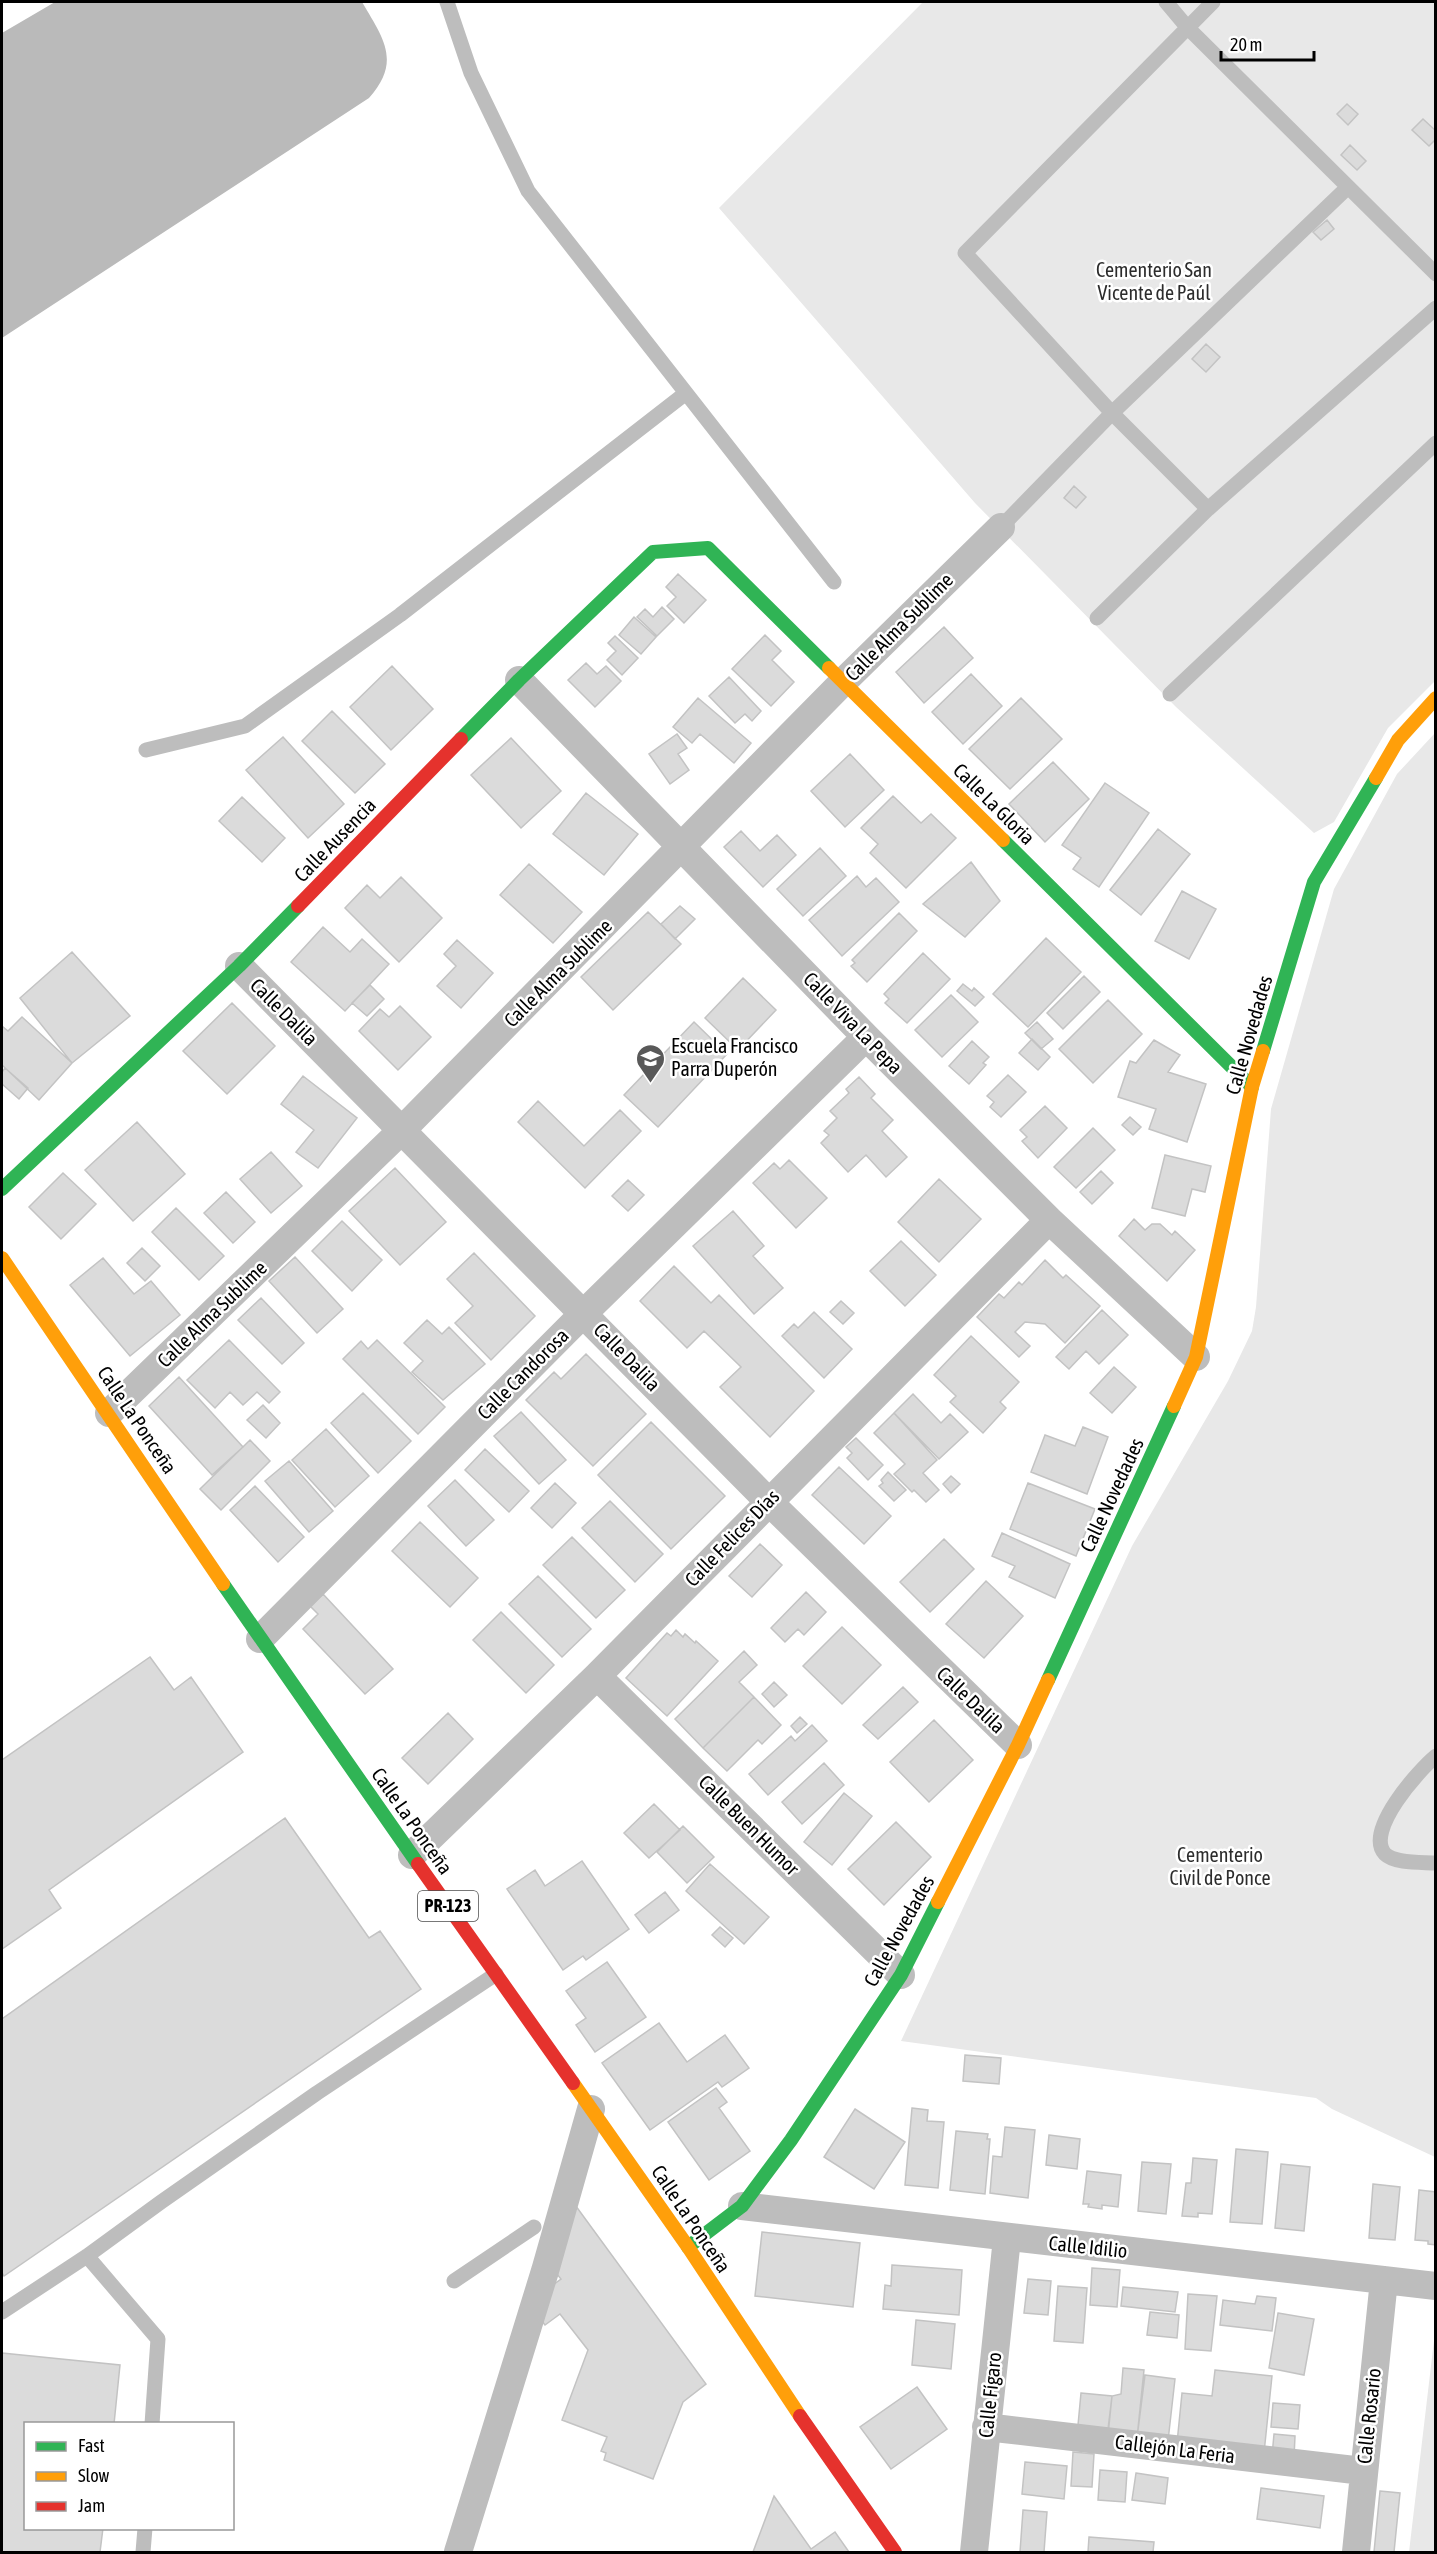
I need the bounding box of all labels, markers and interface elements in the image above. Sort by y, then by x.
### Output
scale bar [1221,24,1314,62]
text: 20 m [1230,34,1262,55]
park label: Cementerio San Vicente de Paúl [1096,258,1212,304]
street label: Calle Alma Sublime [840,568,957,685]
street label: Calle La Gloria [949,758,1040,849]
street label: Calle Ausencia [289,793,380,886]
street label: Calle Alma Sublime [499,914,616,1031]
street label: Calle Viva La Pepa [799,967,908,1078]
street label: Calle Dalila [246,973,323,1050]
street label: Calle Novedades [1221,973,1277,1097]
place label: Escuela Francisco Parra Duperón [671,1034,798,1080]
school or university icon: Escuela Francisco Parra Duperón [634,1042,666,1084]
street label: Calle Alma Sublime [152,1256,271,1372]
street label: Calle Dalila [589,1318,665,1395]
street label: Calle Candorosa [472,1323,573,1424]
street label: Calle La Ponceña [93,1362,182,1478]
street label: Calle Novedades [1075,1434,1148,1555]
street label: Calle Felices Días [680,1484,784,1591]
street label: Calle Dalila [933,1662,1010,1738]
street label: Calle La Ponceña [367,1763,458,1878]
street label: Calle Buen Humor [694,1770,805,1880]
park label: Cementerio Civil de Ponce [1170,1843,1270,1889]
street label: Calle Novedades [859,1871,938,1990]
road number: PR-123 [418,1891,478,1921]
street label: Calle La Ponceña [647,2161,736,2277]
street label: Calle Idilio [1048,2231,1129,2262]
street label: Calle Fígaro [974,2351,1005,2439]
street label: Calle Rosario [1352,2367,1385,2465]
legend [24,2422,234,2530]
street label: Callejón La Feria [1114,2430,1236,2467]
text: Fast [78,2435,105,2456]
text: Slow [78,2465,109,2486]
text: Jam [78,2495,105,2516]

